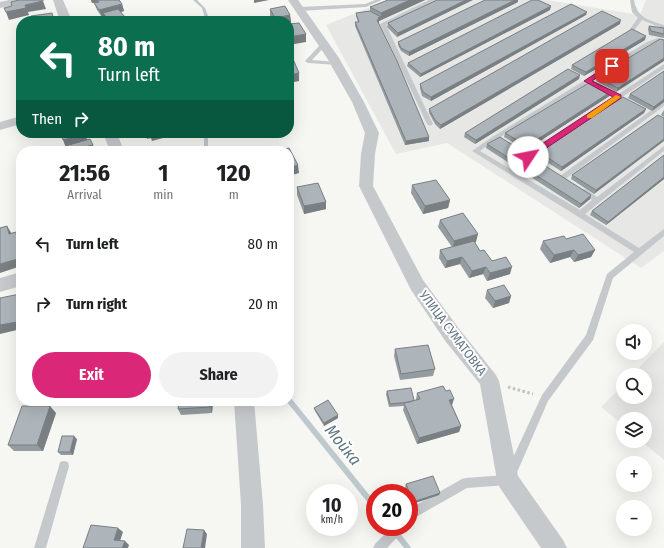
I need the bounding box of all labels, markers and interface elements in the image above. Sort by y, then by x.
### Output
text: 80 m [98,30,155,63]
icon: left [32,32,84,84]
pin [595,49,629,83]
icon: arrive [601,55,623,77]
text: Turn left [98,64,160,86]
icon: right [70,108,92,130]
text: Then [32,110,62,128]
position arrow [507,136,549,178]
text: 21:56 [59,159,110,187]
text: 1 [158,159,168,187]
text: 120 [216,159,251,187]
text: Arrival [67,187,102,202]
text: min [153,187,173,202]
text: m [229,187,239,202]
icon: left [32,233,54,255]
text: Turn left [66,235,119,253]
text: 80 m [248,235,278,253]
street label: УЛИЦА СУМАТОВКА [416,287,490,378]
icon: right [32,293,54,315]
text: Turn right [66,295,127,313]
text: 20 m [249,295,278,313]
map controls [616,324,652,536]
button: sound [616,324,652,360]
button: Exit [32,352,151,398]
button: Share [159,352,278,398]
button: search [616,368,652,404]
button: layers [616,412,652,448]
water label: Мойка [320,420,366,470]
button: + [616,456,652,492]
speed limit sign: 20 [366,484,418,536]
text: 10 [322,493,342,517]
button: − [616,500,652,536]
text: km/h [321,514,343,526]

